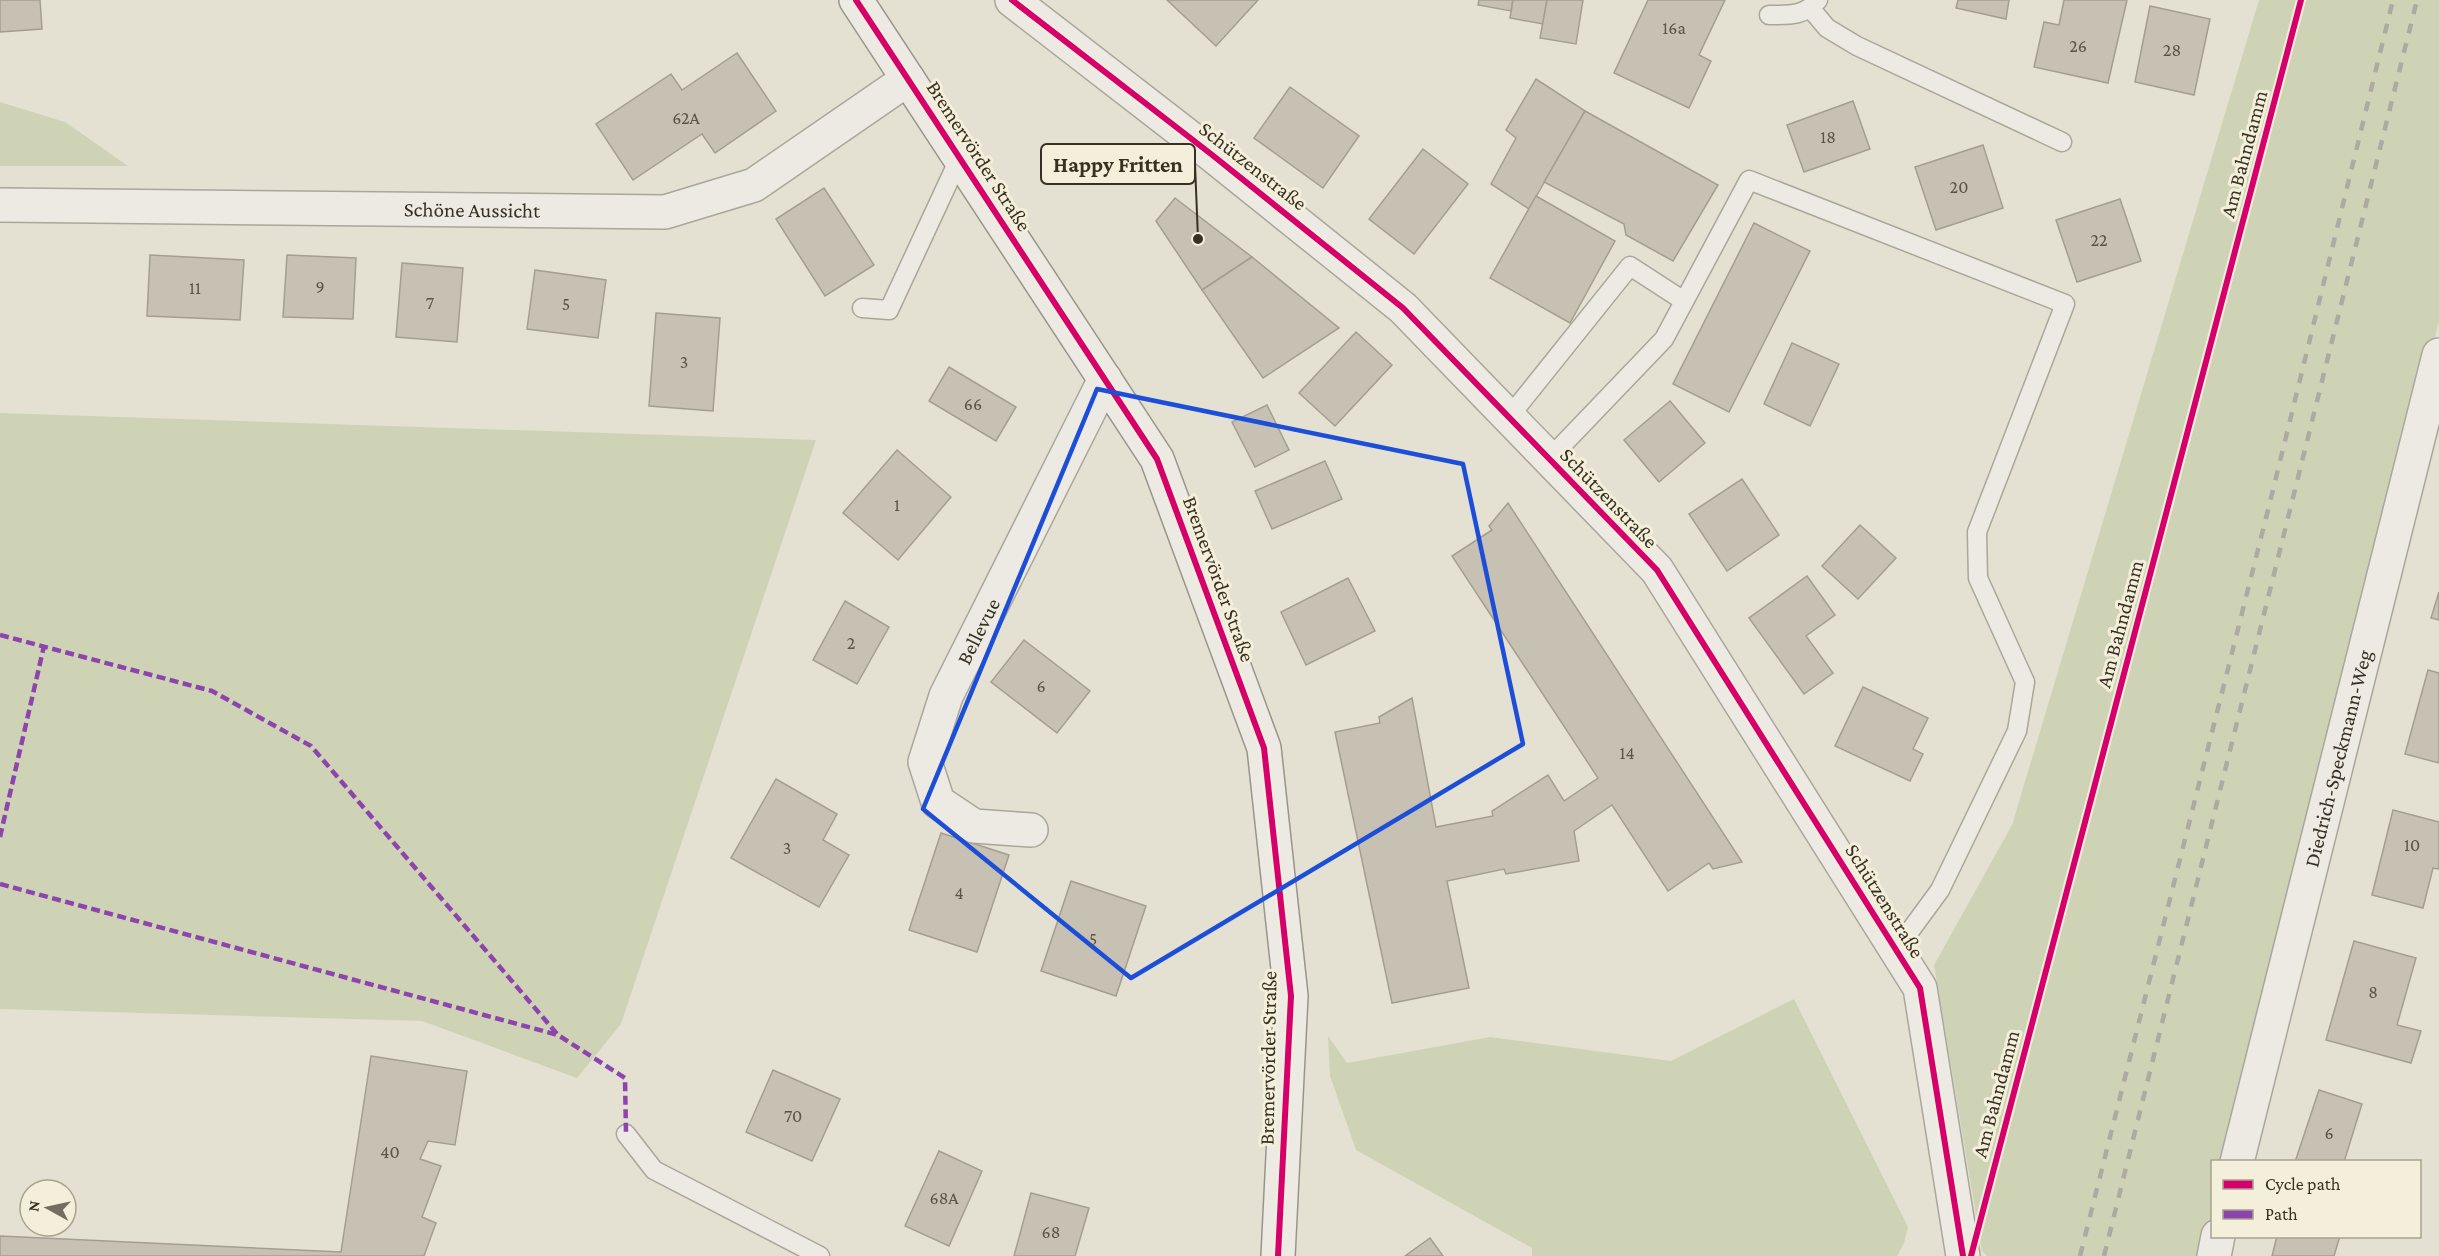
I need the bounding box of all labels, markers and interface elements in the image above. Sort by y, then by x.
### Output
house number: 16a [1662,18,1686,38]
house number: 26 [2069,36,2087,56]
house number: 28 [2163,40,2181,60]
street label: Bremervörder Straße [921,76,1037,236]
street label: Am Bahndamm [2215,87,2273,220]
house number: 62A [672,108,701,128]
street label: Schützenstraße [1194,117,1312,215]
house number: 18 [1820,127,1836,147]
callout: Happy Fritten [1041,144,1195,184]
text: Happy Fritten [1053,152,1183,177]
house number: 20 [1950,177,1968,197]
street label: Schöne Aussicht [404,197,541,223]
house number: 22 [2090,230,2108,250]
house number: 9 [315,277,325,297]
house number: 11 [189,278,201,298]
house number: 7 [426,293,434,313]
house number: 5 [562,294,570,314]
house number: 3 [680,352,688,372]
house number: 66 [964,394,982,414]
street label: Schützenstraße [1555,443,1663,553]
street label: Bremervörder Straße [1178,493,1260,665]
house number: 1 [894,495,900,515]
street label: Am Bahndamm [2091,557,2149,690]
street label: Bellevue [952,594,1005,669]
house number: 2 [847,633,855,653]
street label: Diedrich-Speckmann-Weg [2299,647,2377,870]
house number: 6 [1036,676,1046,696]
house number: 14 [1619,743,1635,763]
house number: 10 [2404,835,2420,855]
house number: 3 [783,838,791,858]
street label: Schützenstraße [1840,840,1930,962]
house number: 4 [954,883,964,903]
house number: 5 [1089,929,1097,949]
street label: Bremervörder Straße [1254,971,1282,1145]
house number: 8 [2368,982,2378,1002]
street label: Am Bahndamm [1967,1027,2025,1160]
house number: 70 [784,1106,802,1126]
house number: 6 [2324,1123,2334,1143]
house number: 40 [380,1142,400,1162]
legend [2211,1160,2421,1238]
text: Cycle path [2265,1174,2341,1194]
north arrow [18,1178,78,1238]
house number: 68A [930,1188,959,1208]
text: N [24,1199,43,1213]
text: Path [2265,1204,2298,1224]
house number: 68 [1042,1222,1060,1242]

